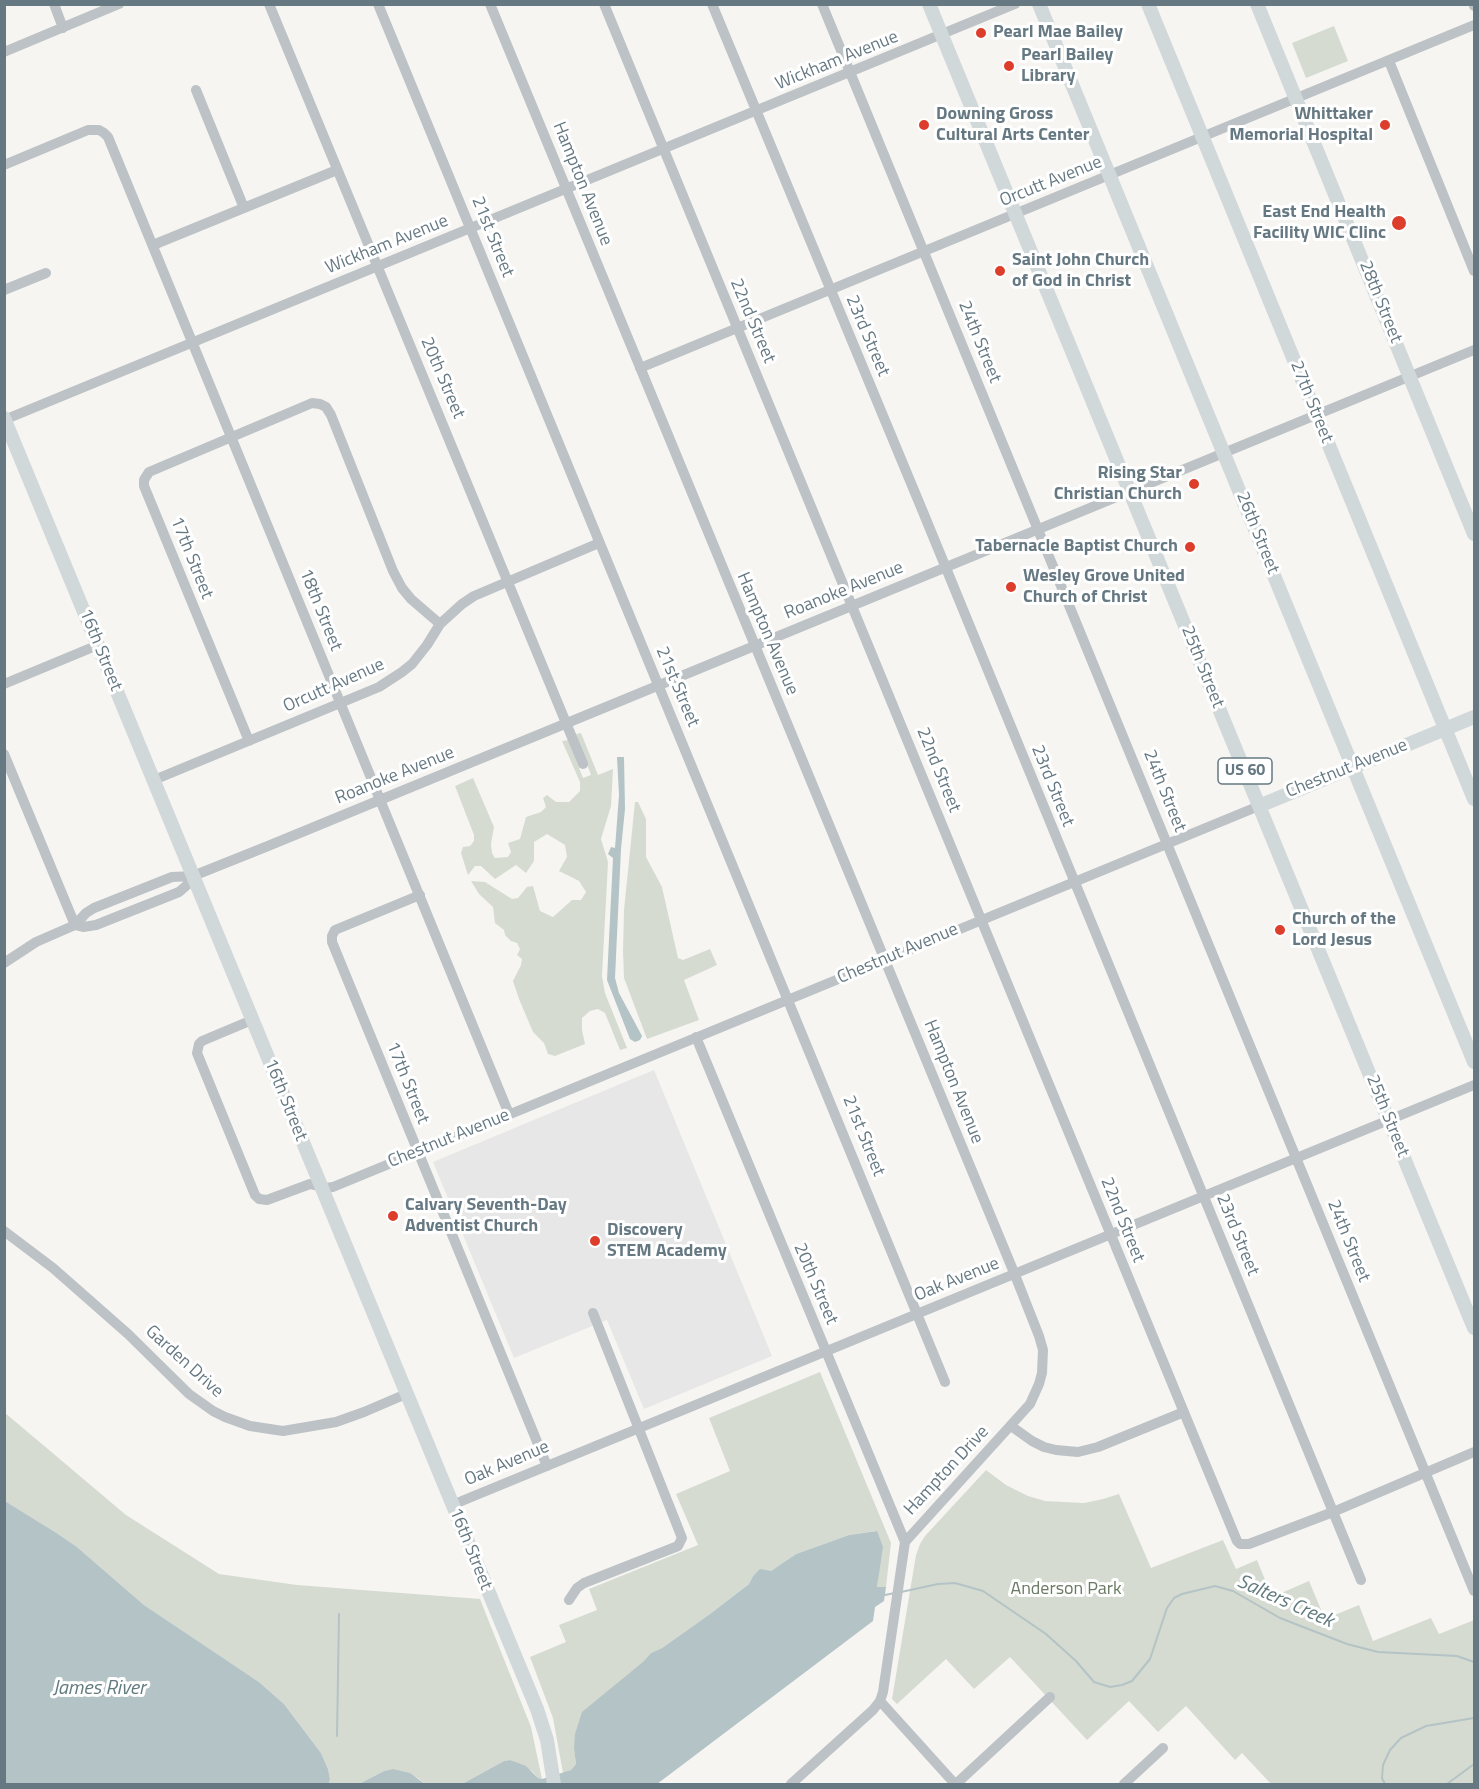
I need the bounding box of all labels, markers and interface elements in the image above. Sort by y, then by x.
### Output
place label: Pearl Mae Bailey [993,22,1123,44]
marker: Pearl Mae Bailey [974,26,988,40]
street label: Wickham Avenue [773,27,901,95]
place label: Pearl Bailey Library [1021,45,1113,88]
marker: Pearl Bailey Library [1002,59,1016,73]
place label: Downing Gross Cultural Arts Center [936,104,1089,146]
place label: Whittaker Memorial Hospital [1229,104,1373,146]
marker: Downing Gross Cultural Arts Center [917,118,931,132]
marker: Whittaker Memorial Hospital [1378,118,1392,132]
street label: Hampton Avenue [547,119,617,249]
street label: Orcutt Avenue [997,152,1105,212]
street label: 21st Street [466,193,518,281]
place label: East End Health Facility WIC Clinc [1253,202,1386,244]
street label: Wickham Avenue [323,211,451,279]
marker: East End Health Facility WIC Clinc [1390,214,1408,232]
place label: Saint John Church of God in Christ [1012,250,1149,292]
street label: 28th Street [1354,258,1406,346]
marker: Saint John Church of God in Christ [993,264,1007,278]
street label: 22nd Street [725,275,779,367]
street label: 23rd Street [840,292,894,380]
street label: 24th Street [953,298,1005,386]
street label: 20th Street [415,334,469,422]
street label: 27th Street [1285,358,1337,446]
place label: Rising Star Christian Church [1054,463,1182,506]
marker: Rising Star Christian Church [1187,477,1201,491]
street label: 26th Street [1231,489,1283,577]
street label: 17th Street [165,514,217,602]
place label: Tabernacle Baptist Church [975,536,1178,558]
marker: Tabernacle Baptist Church [1183,540,1197,554]
street label: Roanoke Avenue [781,557,907,625]
street label: 18th Street [294,566,346,654]
place label: Wesley Grove United Church of Christ [1023,566,1185,608]
street label: Hampton Avenue [731,569,803,699]
marker: Wesley Grove United Church of Christ [1004,580,1018,594]
street label: 16th Street [74,606,126,694]
street label: 25th Street [1176,623,1228,711]
street label: 21st Street [650,644,704,730]
street label: Orcutt Avenue [280,654,388,718]
street label: 22nd Street [911,724,965,816]
street label: Chestnut Avenue [1283,735,1411,803]
street label: Roanoke Avenue [332,742,458,810]
street label: 23rd Street [1026,742,1078,830]
street label: 24th Street [1138,747,1190,835]
road number: US 60 [1218,758,1272,784]
place label: Church of the Lord Jesus [1292,909,1396,952]
street label: Chestnut Avenue [834,919,962,989]
marker: Church of the Lord Jesus [1273,923,1287,937]
street label: Hampton Avenue [918,1017,988,1147]
street label: 17th Street [381,1039,433,1127]
street label: 16th Street [259,1056,311,1144]
street label: 25th Street [1361,1072,1413,1160]
street label: 21st Street [837,1092,889,1180]
street label: Chestnut Avenue [385,1105,513,1173]
street label: 22nd Street [1095,1174,1149,1266]
street label: 23rd Street [1211,1191,1263,1279]
place label: Calvary Seventh-Day Adventist Church [405,1195,567,1238]
street label: 24th Street [1322,1197,1374,1285]
marker: Calvary Seventh-Day Adventist Church [386,1209,400,1223]
place label: Discovery STEM Academy [607,1220,727,1262]
marker: Discovery STEM Academy [588,1234,602,1248]
street label: 20th Street [788,1240,842,1328]
street label: Oak Avenue [911,1253,1003,1307]
street label: Garden Drive [140,1321,228,1403]
street label: Hampton Drive [900,1422,994,1520]
street label: Oak Avenue [461,1437,553,1491]
street label: 16th Street [444,1505,496,1593]
water label: Salters Creek [1233,1570,1337,1634]
park label: Anderson Park [1010,1579,1122,1601]
water label: James River [53,1677,145,1701]

